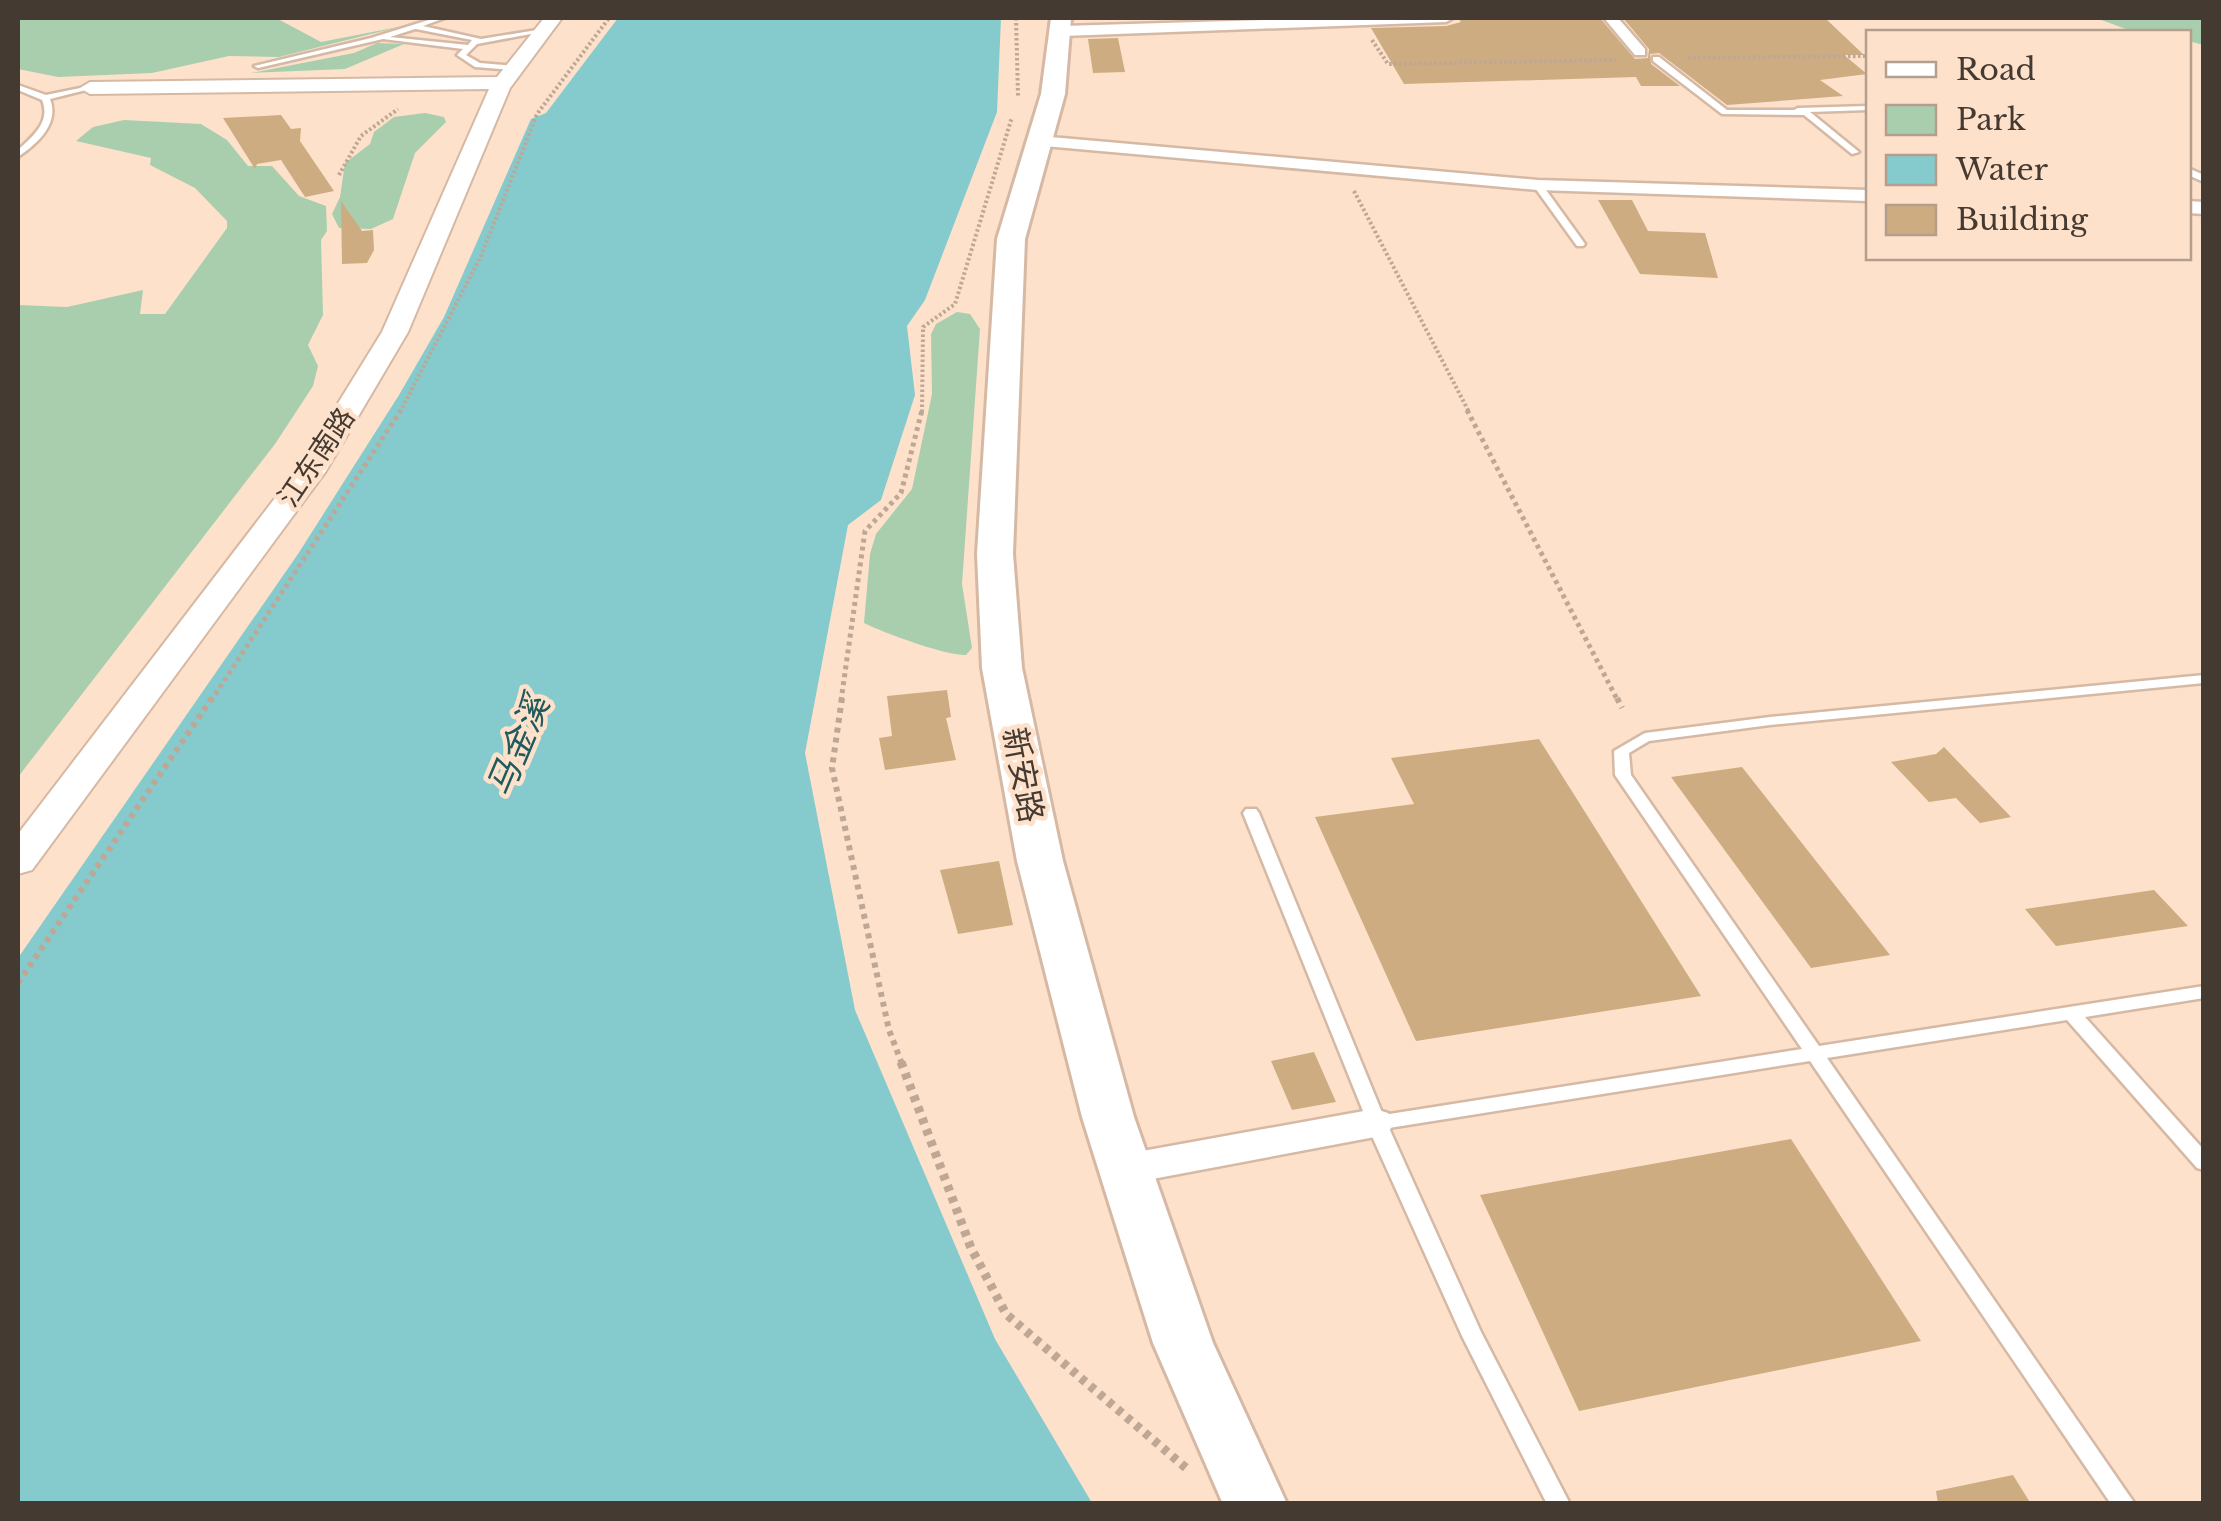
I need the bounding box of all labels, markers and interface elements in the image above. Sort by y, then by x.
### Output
legend [1866,30,2191,260]
text: Road [1956,51,2036,88]
text: Park [1956,101,2026,138]
text: Water [1955,151,2049,188]
text: Building [1956,201,2089,238]
street label: 江东南路 [271,401,362,513]
water label: 马金溪 [477,685,559,803]
street label: 新安路 [994,724,1052,826]

